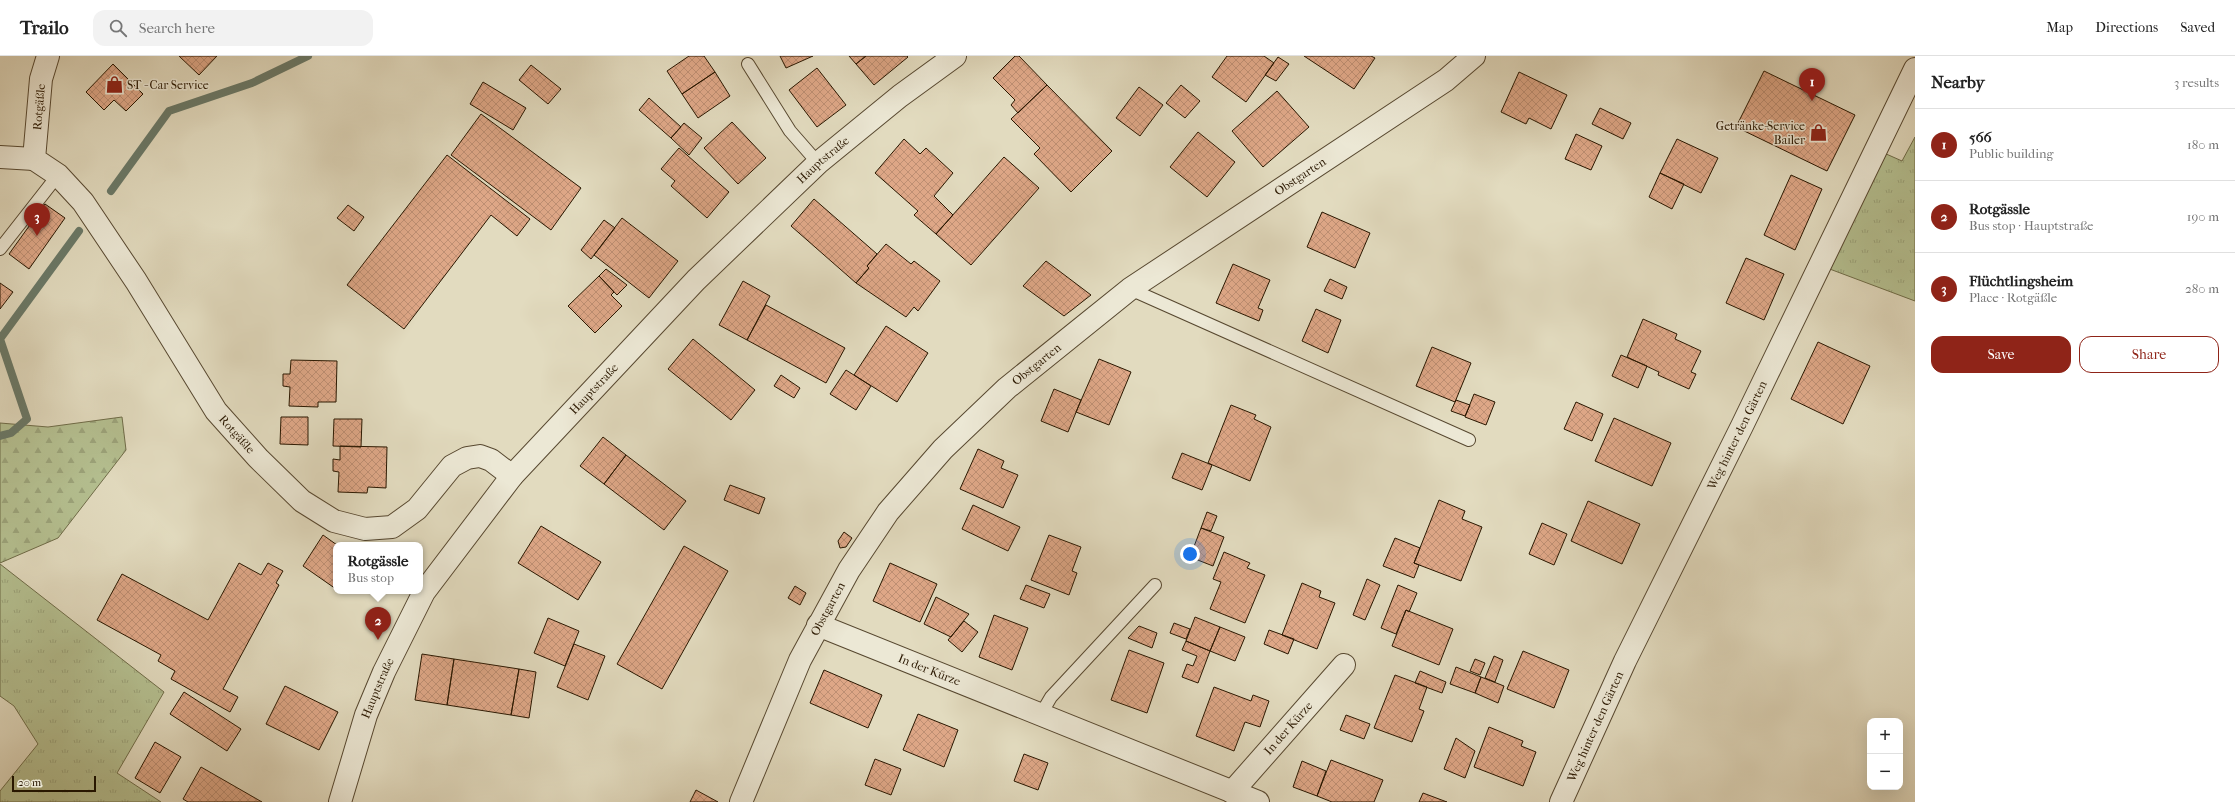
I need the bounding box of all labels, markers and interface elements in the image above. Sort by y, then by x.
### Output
search box [93,10,373,46]
text: Trailo [20,17,69,39]
icon: search [107,17,129,39]
text: Search here [139,19,215,37]
text: Map [2046,19,2073,36]
text: Directions [2095,19,2158,36]
text: Saved [2180,19,2215,36]
pin: 1 [1799,68,1825,101]
text: Nearby [1931,72,1985,92]
shop icon: ST - Car Service [104,75,124,95]
text: 3 results [2174,75,2219,90]
place label: ST - Car Service [127,78,209,92]
street label: Rotgäßle [30,83,48,131]
place label: Getränke-Service Bailer [1716,119,1806,147]
shop icon: Getränke-Service Bailer [1808,123,1828,143]
text: 566 [1969,128,1992,146]
street label: Hauptstraße [794,134,852,186]
text: 1 [1942,137,1946,152]
text: 180 m [2187,137,2219,152]
text: Public building [1969,146,2054,161]
street label: Obstgarten [1272,154,1329,199]
text: Rotgässle [1969,200,2030,218]
pin: 3 [24,203,50,236]
text: 2 [1941,209,1947,224]
text: 190 m [2187,209,2219,224]
text: Bus stop · Hauptstraße [1969,218,2094,233]
text: Flüchtlingsheim [1969,272,2073,290]
text: 3 [1941,281,1947,296]
text: 280 m [2185,281,2219,296]
text: Place · Rotgäßle [1969,290,2057,305]
button: Save [1931,336,2071,373]
button: Share [2079,336,2219,373]
street label: Obstgarten [1009,340,1064,388]
street label: Hauptstraße [567,360,621,417]
street label: Weg hinter den Gärten [1704,378,1770,493]
street label: Rotgäßle [216,412,258,456]
popup [333,542,423,594]
your location [1180,544,1200,564]
text: Rotgässle [348,552,409,570]
text: Bus stop [348,570,394,585]
street label: Obstgarten [808,580,848,638]
pin: 2 [365,607,391,640]
street label: In der Kürze [896,651,963,689]
street label: Hauptstraße [358,656,397,721]
street label: Weg hinter den Gärten [1564,669,1626,785]
street label: In der Kürze [1261,699,1315,758]
map controls [1867,718,1903,790]
button: + [1867,718,1903,754]
button: − [1867,754,1903,790]
scale bar [12,774,96,793]
text: 20 m [18,776,41,789]

